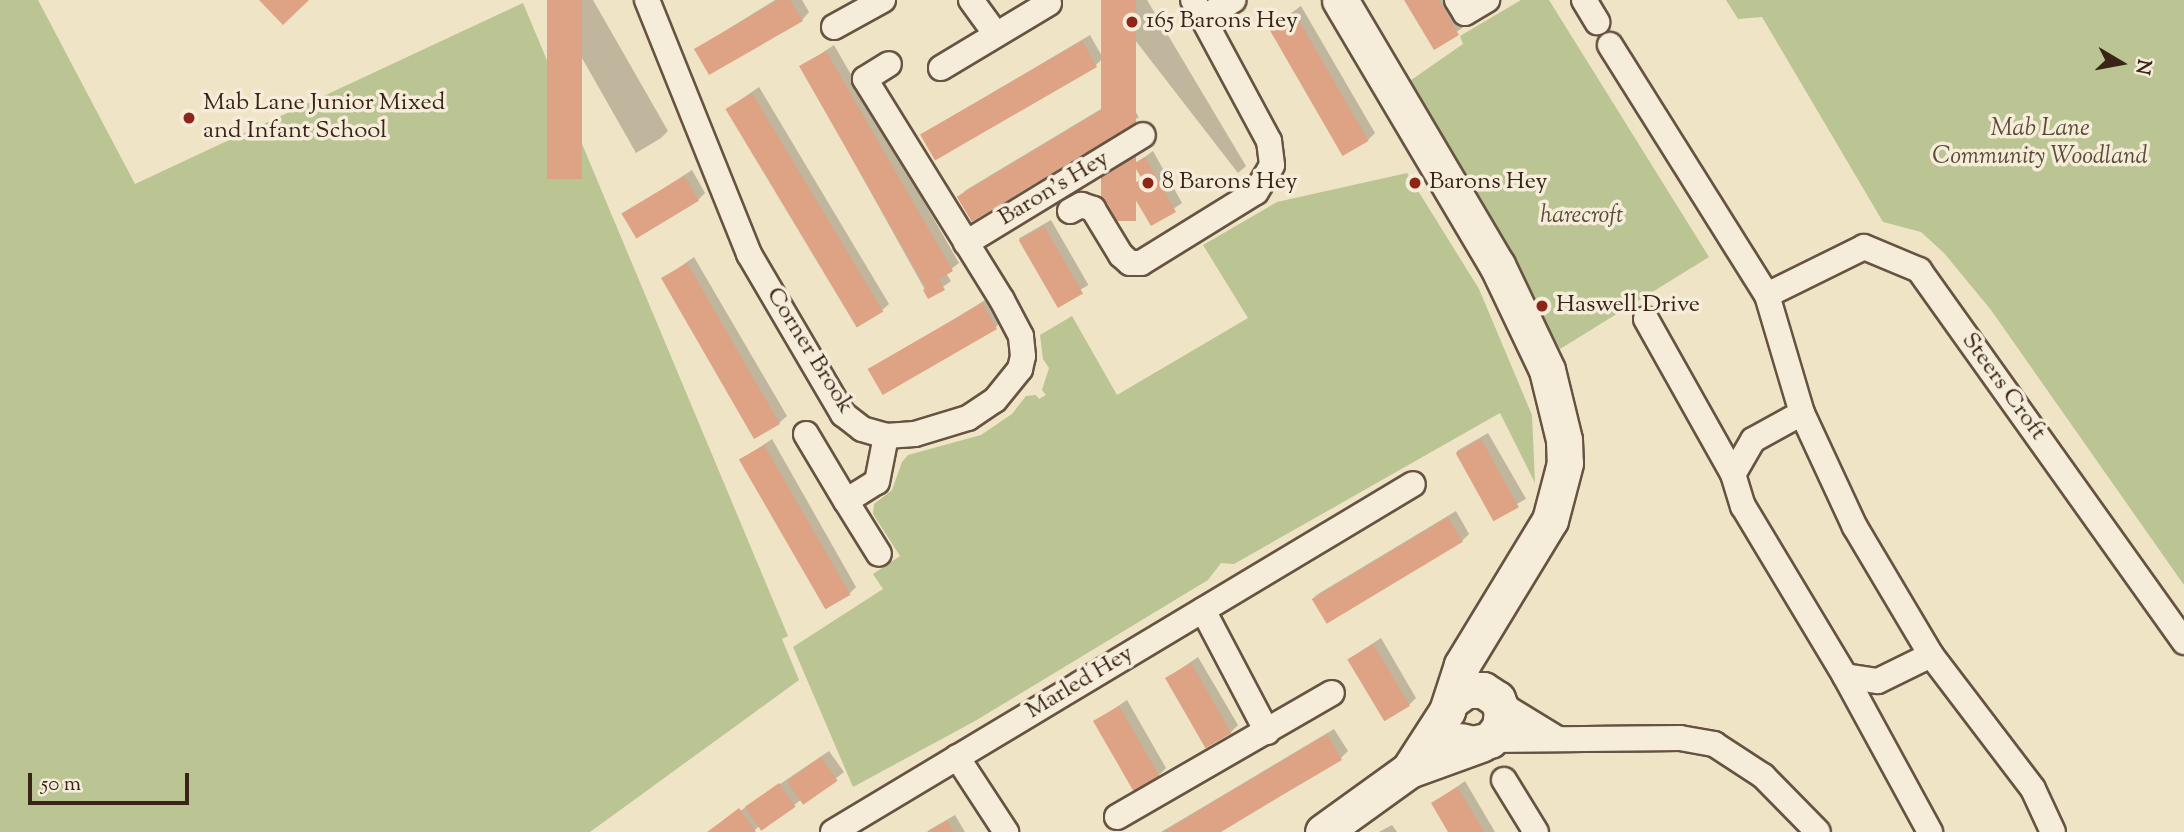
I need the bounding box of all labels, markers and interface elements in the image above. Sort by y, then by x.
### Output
place label: 165 Barons Hey [1146,8,1298,36]
marker: 165 Barons Hey [1124,14,1140,30]
north arrow [2086,28,2156,98]
text: N [2128,57,2157,77]
place label: Mab Lane Junior Mixed and Infant School [203,90,445,146]
marker: Mab Lane Junior Mixed and Infant School [181,110,197,126]
park label: Mab Lane Community Woodland [1932,116,2148,172]
street label: Baron's Hey [994,145,1114,233]
place label: 8 Barons Hey [1162,169,1298,197]
place label: Barons Hey [1429,169,1547,197]
marker: 8 Barons Hey [1140,175,1156,191]
marker: Barons Hey [1407,175,1423,191]
park label: harecroft [1540,203,1624,231]
street label: Corner Brook [759,283,859,419]
place label: Haswell Drive [1556,292,1700,320]
marker: Haswell Drive [1534,298,1550,314]
street label: Steers Croft [1954,328,2052,446]
street label: Marled Hey [1021,640,1139,726]
scale bar [32,758,192,802]
text: 50 m [41,770,81,800]

